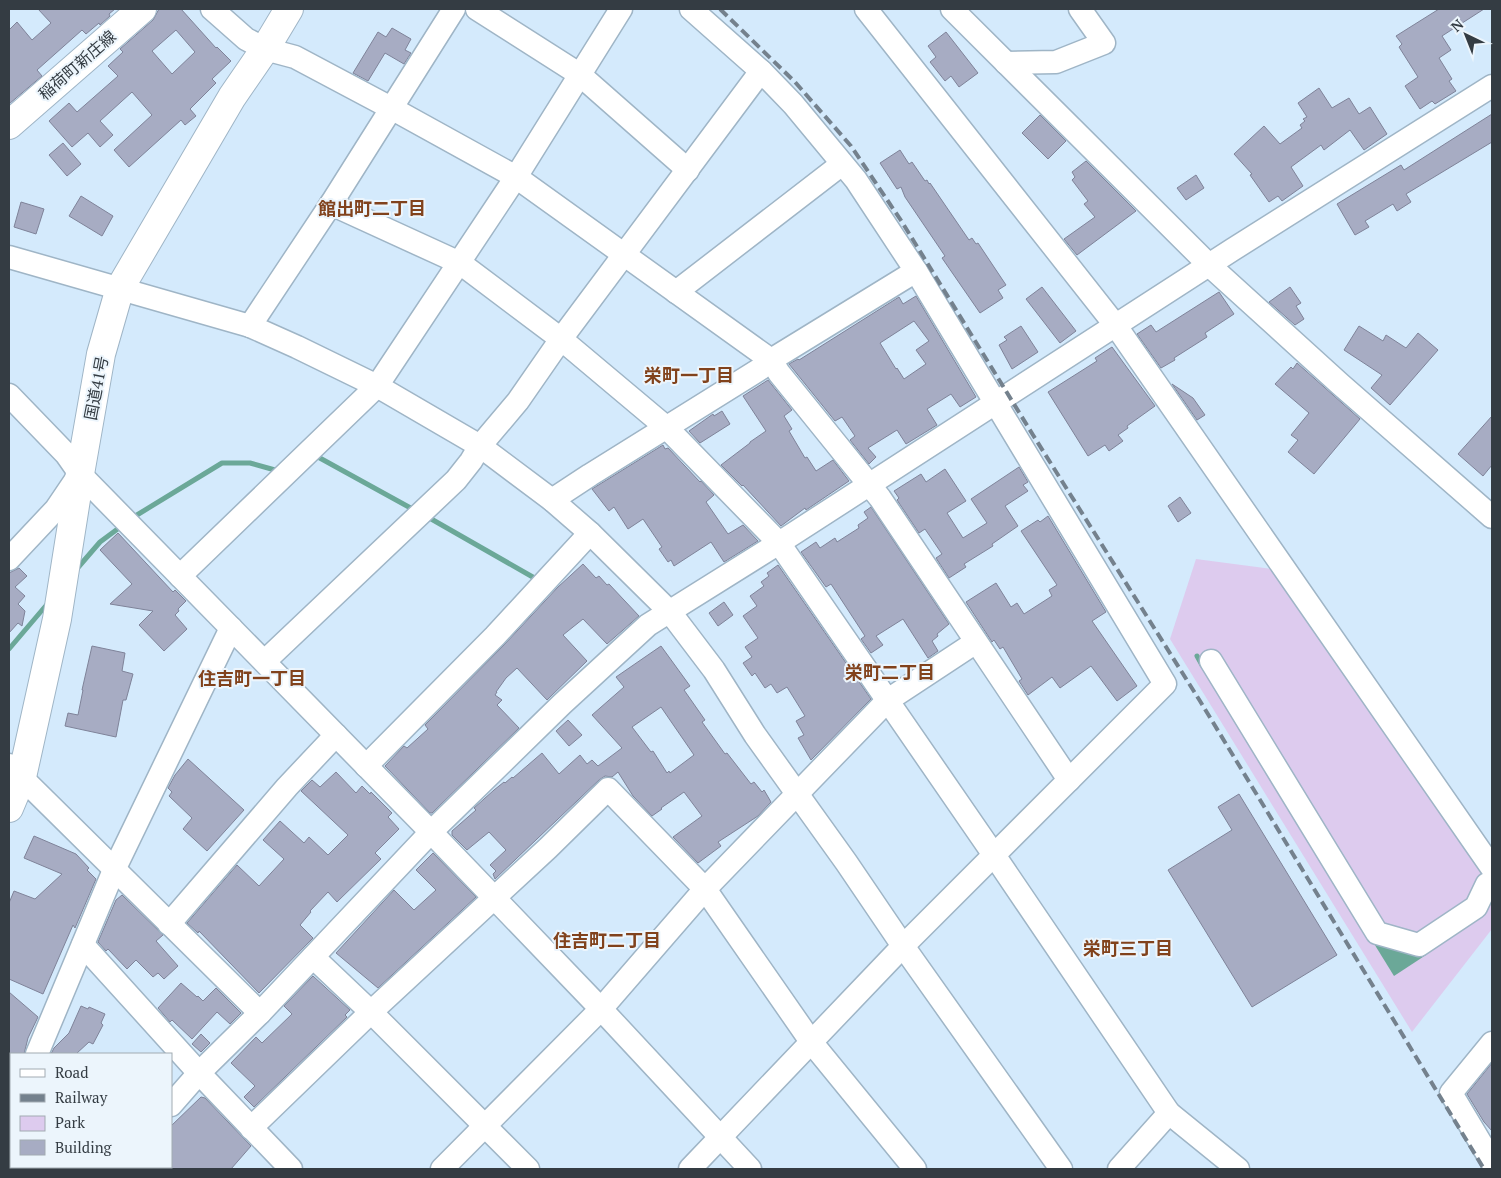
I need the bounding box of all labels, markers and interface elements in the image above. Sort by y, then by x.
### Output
north arrow [1441,10,1491,60]
text: N [1446,14,1467,36]
street label: 稲荷町新庄線 [34,25,120,105]
district label: 館出町二丁目 [318,196,426,220]
street label: 国道41号 [79,354,113,422]
district label: 栄町一丁目 [644,363,734,387]
district label: 栄町二丁目 [845,660,935,684]
district label: 住吉町一丁目 [198,666,306,690]
district label: 住吉町二丁目 [553,928,661,952]
district label: 栄町三丁目 [1083,936,1173,960]
legend [10,1053,172,1168]
text: Road [55,1062,88,1082]
text: Railway [55,1087,108,1107]
text: Park [55,1112,85,1132]
text: Building [55,1137,113,1157]

